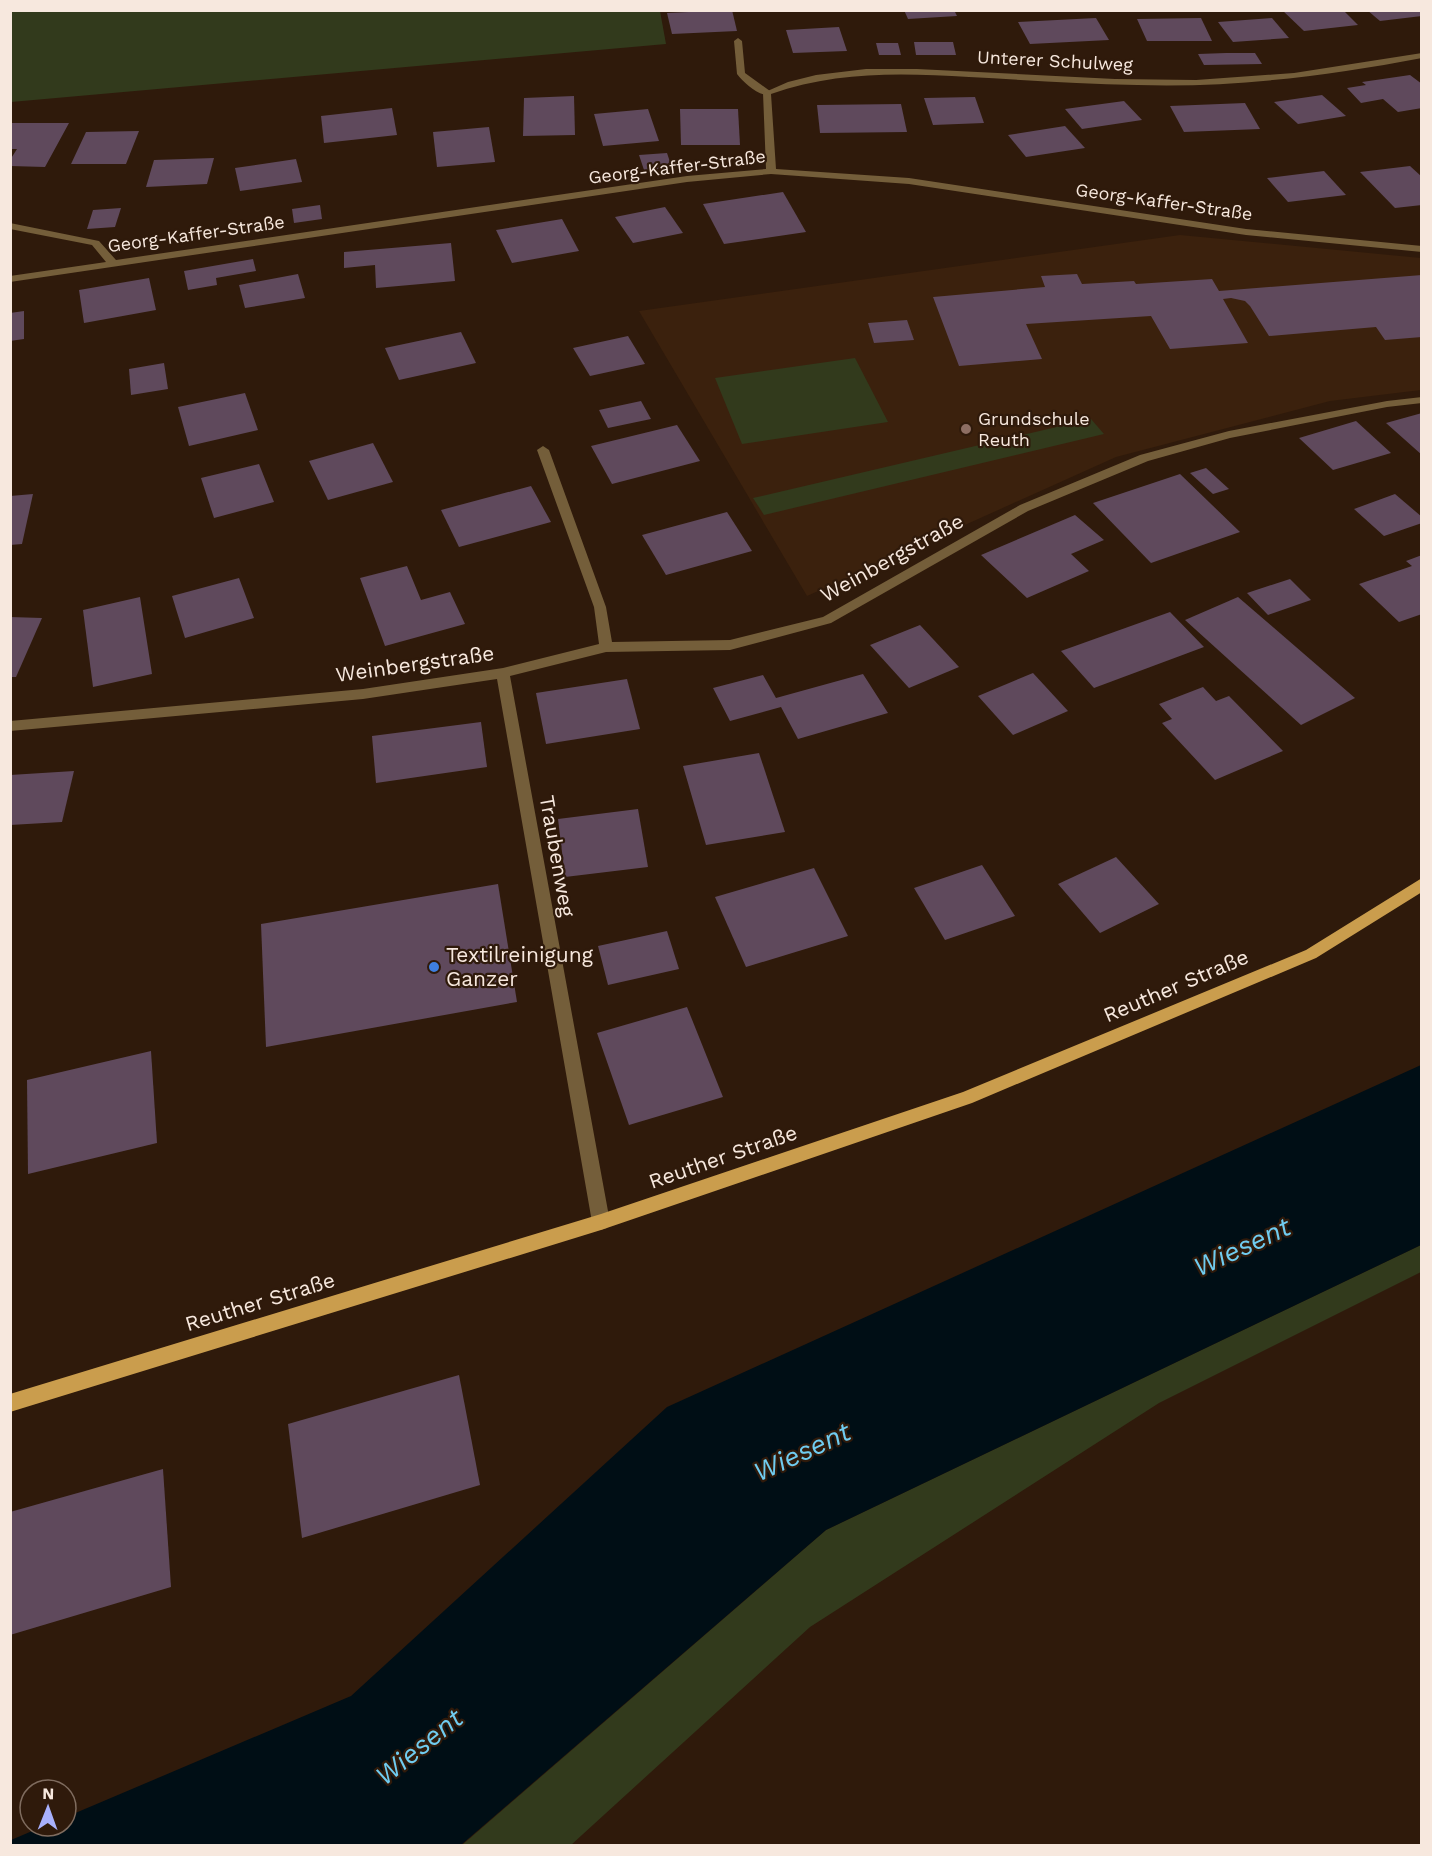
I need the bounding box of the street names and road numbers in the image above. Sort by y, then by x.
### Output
street label: Unterer Schulweg [977,46,1134,75]
street label: Georg-Kaffer-Straße [587,145,767,188]
street label: Georg-Kaffer-Straße [1074,179,1254,224]
street label: Georg-Kaffer-Straße [106,211,286,256]
street label: Weinbergstraße [816,508,968,607]
street label: Weinbergstraße [334,640,496,687]
street label: Traubenweg [535,793,581,919]
street label: Reuther Straße [1099,944,1252,1027]
street label: Reuther Straße [645,1119,800,1194]
street label: Reuther Straße [182,1267,338,1336]

